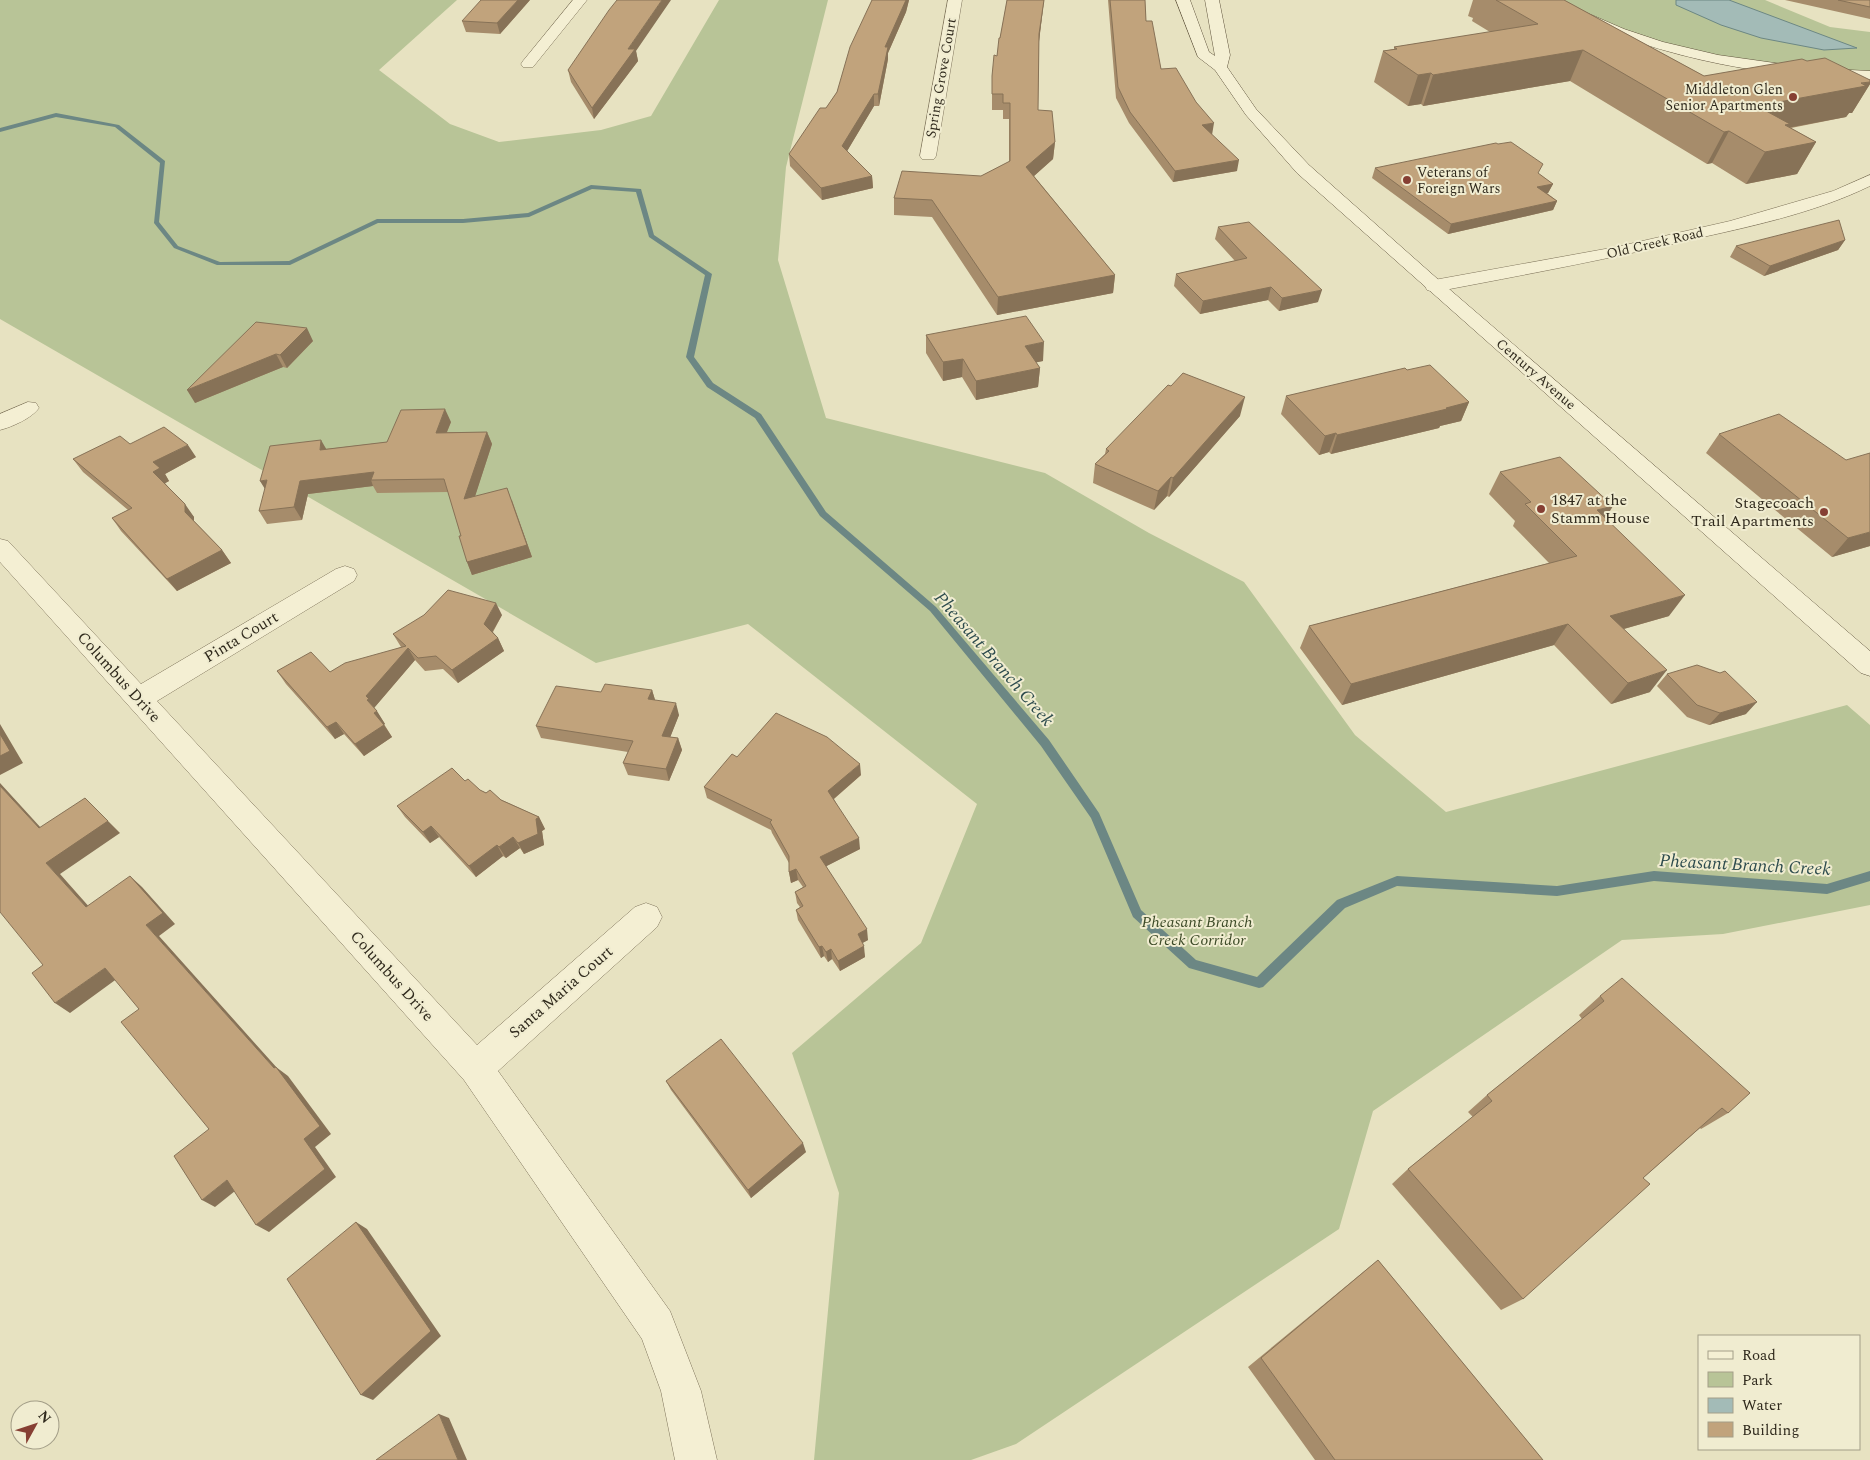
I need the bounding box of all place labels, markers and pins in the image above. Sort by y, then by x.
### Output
place label: Middleton Glen Senior Apartments [1665,79,1783,116]
marker: Middleton Glen Senior Apartments [1787,91,1799,103]
place label: Veterans of Foreign Wars [1417,162,1501,199]
marker: Veterans of Foreign Wars [1401,174,1413,186]
place label: 1847 at the Stamm House [1551,488,1650,530]
place label: Stagecoach Trail Apartments [1691,491,1814,533]
marker: 1847 at the Stamm House [1535,503,1547,515]
marker: Stagecoach Trail Apartments [1818,506,1830,518]

